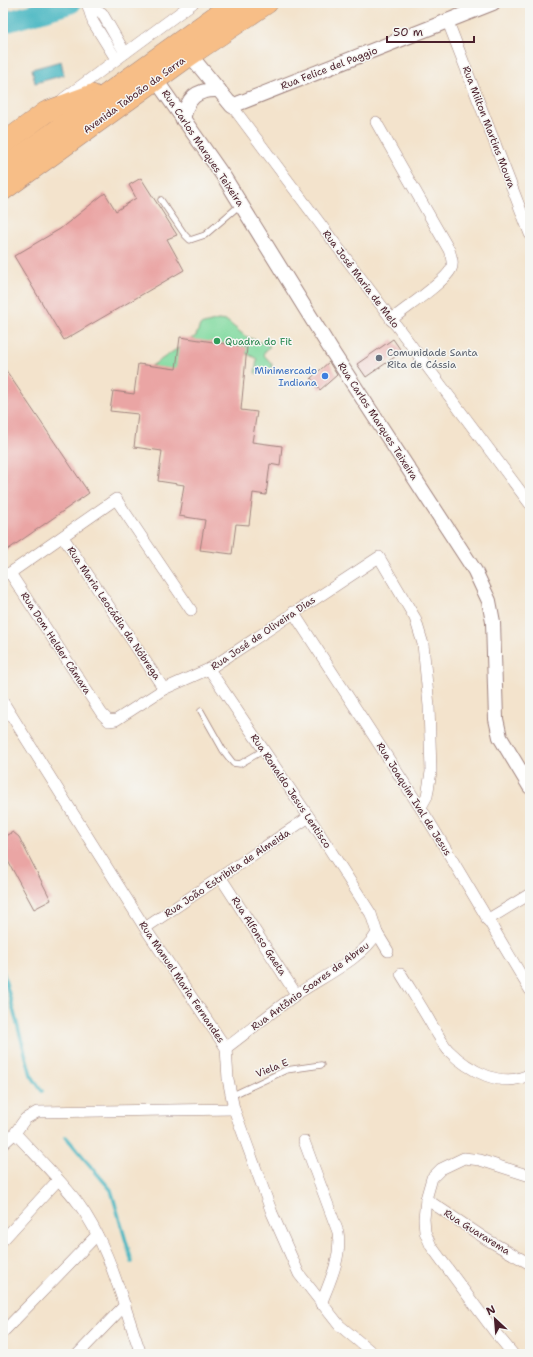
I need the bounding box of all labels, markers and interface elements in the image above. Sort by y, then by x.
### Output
scale bar [387,18,474,44]
text: 50 m [393,24,423,40]
street label: Rua Felice del Paggio [279,44,379,92]
street label: Avenida Taboão da Serra [81,53,188,136]
street label: Rua Milton Martins Moura [460,64,519,191]
street label: Rua Carlos Marques Teixeira [159,87,247,209]
street label: Rua José Maria de Melo [320,227,402,331]
place label: Quadra do Fit [225,335,292,348]
marker: Quadra do Fit [212,336,222,346]
place label: Comunidade Santa Rita de Cássia [387,346,479,371]
marker: Comunidade Santa Rita de Cássia [374,353,384,363]
street label: Rua Carlos Marques Teixeira [335,360,421,483]
place label: Minimercado Indiana [255,364,318,389]
marker: Minimercado Indiana [320,371,330,381]
street label: Rua Maria Leocádia da Nóbrega [64,544,164,683]
street label: Rua Dom Helder Câmara [18,589,94,697]
street label: Rua José de Oliveira Dias [208,593,318,673]
street label: Rua Ronaldo Jesus Lentisco [248,731,334,851]
street label: Rua Joaquim Ival de Jesus [374,740,454,858]
street label: Rua João Estribita de Almeida [162,826,293,920]
street label: Rua Alfonso Gaeta [229,894,290,979]
street label: Rua Manuel Maria Fernandes [136,919,228,1045]
street label: Rua Antônio Soares de Abreu [248,939,372,1033]
street label: Viela E [254,1056,290,1080]
street label: Rua Guararema [441,1206,513,1258]
north arrow [475,1299,515,1339]
text: N [484,1302,498,1319]

